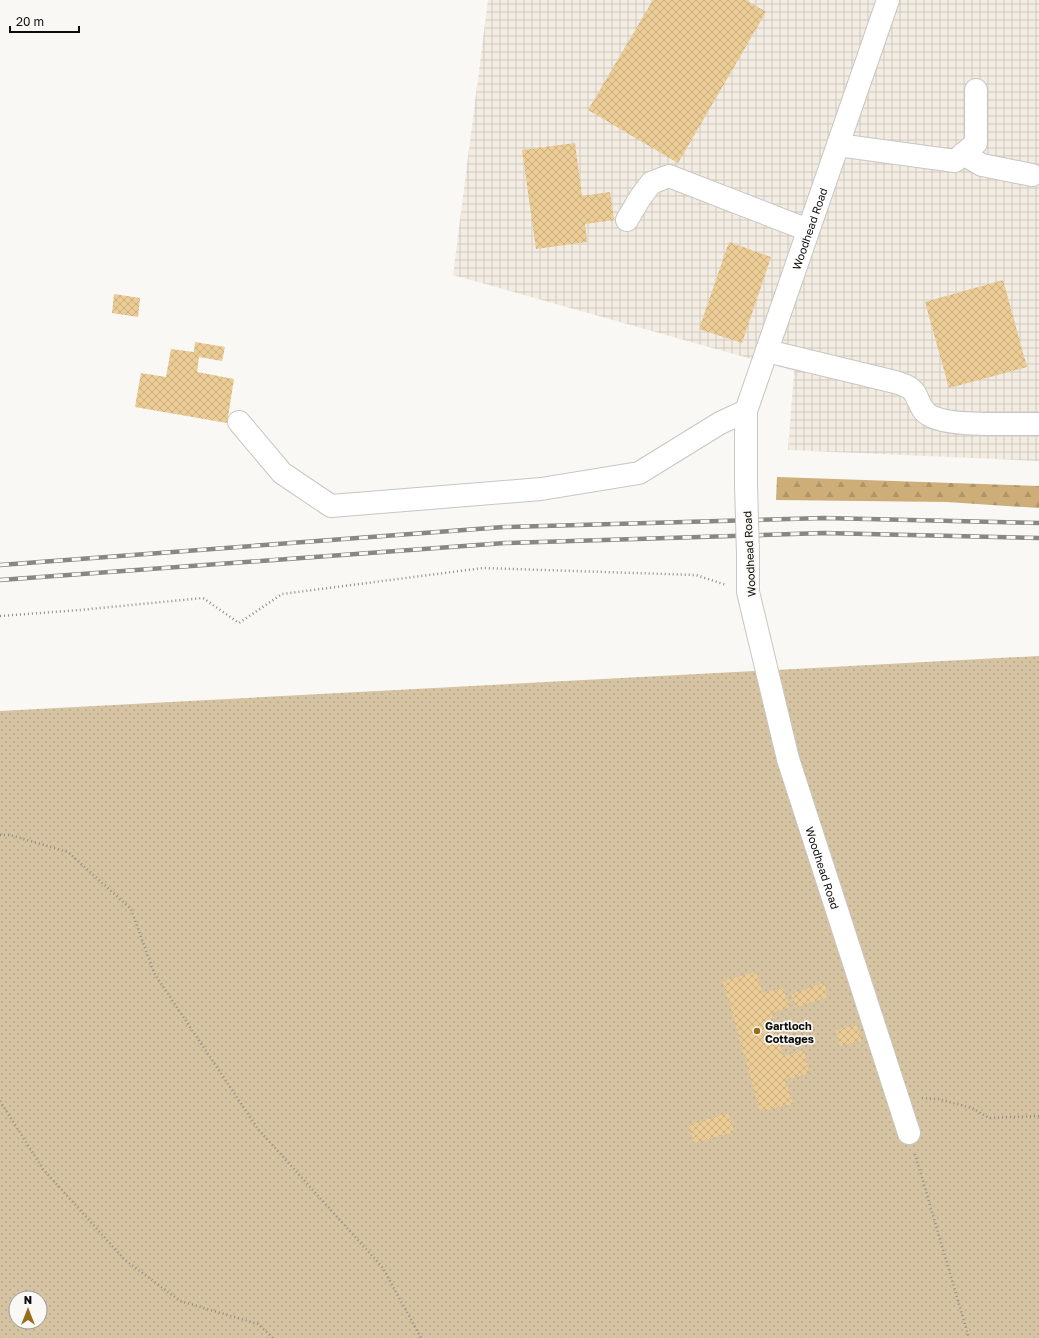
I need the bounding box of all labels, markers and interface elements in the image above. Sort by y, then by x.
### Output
scale bar [10,8,79,34]
text: 20 m [16,14,44,29]
street label: Woodhead Road [789,186,829,271]
street label: Woodhead Road [740,511,758,597]
street label: Woodhead Road [804,825,843,911]
place label: Gartloch Cottages [765,1019,814,1045]
marker: Gartloch Cottages [752,1026,762,1036]
north arrow [8,1290,48,1330]
text: N [24,1293,32,1306]

